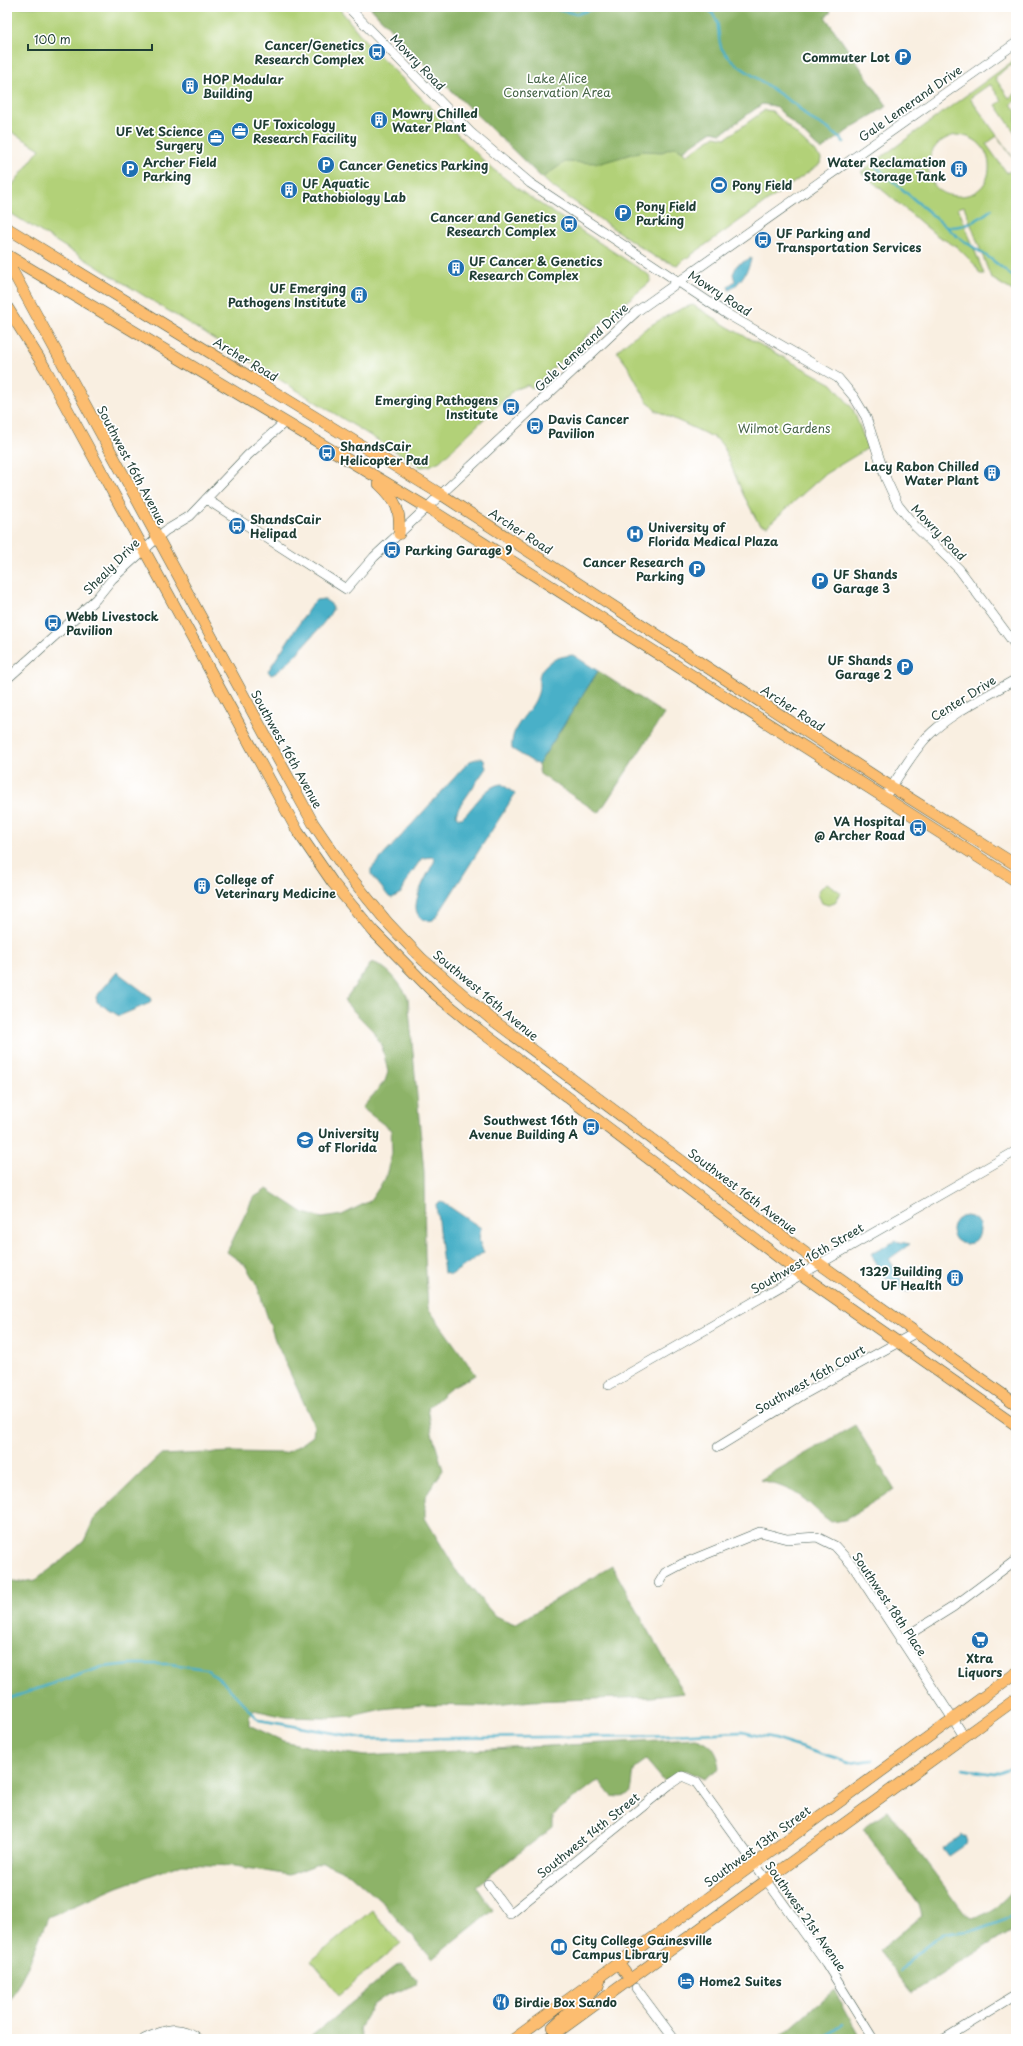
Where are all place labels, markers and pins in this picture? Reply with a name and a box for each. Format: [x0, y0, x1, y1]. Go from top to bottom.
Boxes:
place label: Cancer/Genetics Research Complex [254, 36, 364, 68]
bus stop icon: Cancer/Genetics Research Complex [367, 42, 387, 62]
parking icon: Commuter Lot [893, 47, 913, 67]
place label: Commuter Lot [802, 48, 890, 66]
place label: HOP Modular Building [203, 70, 284, 102]
building icon: HOP Modular Building [180, 76, 200, 96]
place label: Mowry Chilled Water Plant [392, 104, 478, 136]
building icon: Mowry Chilled Water Plant [369, 110, 389, 130]
place label: UF Toxicology Research Facility [253, 115, 357, 147]
office icon: UF Toxicology Research Facility [230, 121, 250, 141]
place label: UF Vet Science Surgery [116, 122, 203, 154]
office icon: UF Vet Science Surgery [206, 128, 226, 148]
place label: Archer Field Parking [143, 153, 217, 185]
place label: Water Reclamation Storage Tank [827, 153, 946, 185]
parking icon: Cancer Genetics Parking [316, 155, 336, 175]
place label: Cancer Genetics Parking [339, 156, 488, 174]
parking icon: Archer Field Parking [120, 159, 140, 179]
building icon: Water Reclamation Storage Tank [949, 159, 969, 179]
place label: UF Aquatic Pathobiology Lab [302, 174, 406, 206]
sports icon: Pony Field [709, 175, 729, 195]
place label: Pony Field [732, 176, 793, 194]
building icon: UF Aquatic Pathobiology Lab [279, 180, 299, 200]
place label: Pony Field Parking [636, 197, 697, 229]
parking icon: Pony Field Parking [613, 203, 633, 223]
place label: Cancer and Genetics Research Complex [430, 208, 556, 240]
bus stop icon: Cancer and Genetics Research Complex [559, 214, 579, 234]
place label: UF Parking and Transportation Services [776, 224, 921, 256]
bus stop icon: UF Parking and Transportation Services [753, 230, 773, 250]
place label: UF Cancer & Genetics Research Complex [469, 252, 602, 284]
building icon: UF Cancer & Genetics Research Complex [446, 258, 466, 278]
place label: UF Emerging Pathogens Institute [228, 279, 346, 311]
building icon: UF Emerging Pathogens Institute [349, 285, 369, 305]
place label: Emerging Pathogens Institute [375, 391, 498, 423]
bus stop icon: Emerging Pathogens Institute [501, 397, 521, 417]
place label: Davis Cancer Pavilion [548, 410, 630, 442]
bus stop icon: Davis Cancer Pavilion [525, 416, 545, 436]
place label: ShandsCair Helicopter Pad [340, 437, 428, 469]
bus stop icon: ShandsCair Helicopter Pad [317, 443, 337, 463]
place label: Lacy Rabon Chilled Water Plant [864, 457, 980, 489]
building icon: Lacy Rabon Chilled Water Plant [982, 463, 1002, 483]
place label: ShandsCair Helipad [250, 510, 322, 542]
bus stop icon: ShandsCair Helipad [227, 516, 247, 536]
place label: University of Florida Medical Plaza [648, 518, 779, 550]
hospital icon: University of Florida Medical Plaza [625, 524, 645, 544]
bus stop icon: Parking Garage 9 [382, 540, 402, 560]
place label: Parking Garage 9 [405, 541, 512, 559]
place label: Cancer Research Parking [583, 553, 684, 585]
parking icon: Cancer Research Parking [687, 559, 707, 579]
place label: UF Shands Garage 3 [833, 565, 898, 597]
parking icon: UF Shands Garage 3 [810, 571, 830, 591]
place label: Webb Livestock Pavilion [66, 607, 159, 639]
bus stop icon: Webb Livestock Pavilion [43, 613, 63, 633]
place label: UF Shands Garage 2 [827, 651, 893, 683]
parking icon: UF Shands Garage 2 [895, 657, 915, 677]
place label: VA Hospital @ Archer Road [815, 812, 905, 844]
bus stop icon: VA Hospital @ Archer Road [908, 818, 928, 838]
place label: College of Veterinary Medicine [215, 870, 336, 902]
building icon: College of Veterinary Medicine [192, 876, 212, 896]
place label: Southwest 16th Avenue Building A [468, 1111, 579, 1143]
bus stop icon: Southwest 16th Avenue Building A [581, 1117, 601, 1137]
place label: University of Florida [318, 1124, 379, 1156]
school or university icon: University of Florida [295, 1130, 315, 1150]
place label: 1329 Building UF Health [860, 1262, 942, 1294]
building icon: 1329 Building UF Health [945, 1268, 965, 1288]
supermarket icon: Xtra Liquors [970, 1630, 990, 1650]
place label: Xtra Liquors [958, 1649, 1002, 1681]
place label: City College Gainesville Campus Library [572, 1931, 712, 1963]
library icon: City College Gainesville Campus Library [549, 1937, 569, 1957]
hotel icon: Home2 Suites [676, 1971, 696, 1991]
place label: Home2 Suites [699, 1972, 782, 1990]
restaurant icon: Birdie Box Sando [491, 1992, 511, 2012]
place label: Birdie Box Sando [514, 1993, 617, 2011]

